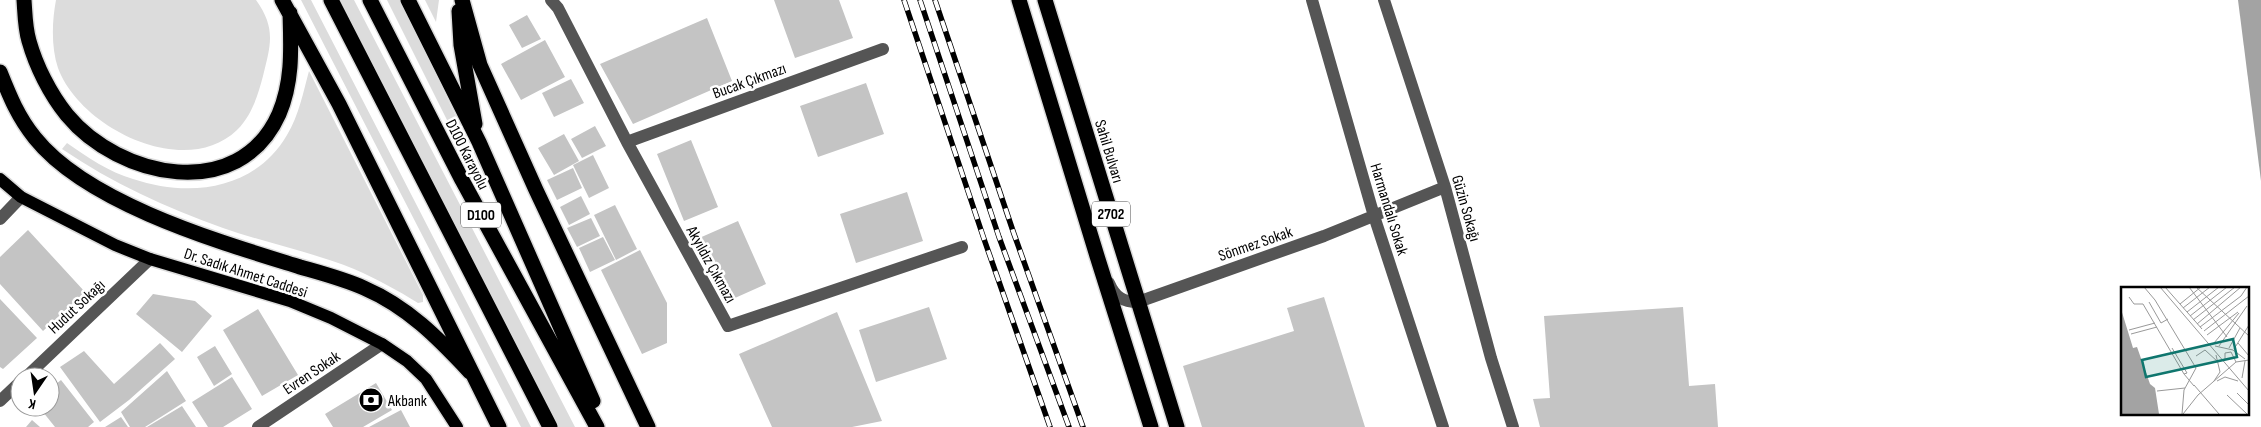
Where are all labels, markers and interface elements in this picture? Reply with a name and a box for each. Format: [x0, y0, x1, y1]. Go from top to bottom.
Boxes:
street label: Bucak Çıkmazı [710, 59, 789, 103]
street label: D100 Karayolu [441, 116, 492, 193]
street label: Sahil Bulvarı [1090, 118, 1127, 185]
street label: Harmandalı Sokak [1366, 161, 1412, 258]
street label: Güzin Sokağı [1447, 173, 1484, 244]
road number: D100 [461, 202, 501, 228]
road number: 2702 [1092, 202, 1130, 226]
street label: Akyıldız Çıkmazı [681, 222, 740, 307]
street label: Sönmez Sokak [1216, 223, 1295, 266]
street label: Dr. Sadık Ahmet Caddesi [181, 245, 310, 302]
street label: Hudut Sokağı [45, 276, 109, 338]
inset map [2121, 287, 2248, 414]
street label: Evren Sokak [280, 347, 344, 399]
north arrow [10, 367, 60, 417]
bank icon: Akbank [358, 387, 384, 413]
place label: Akbank [387, 392, 427, 411]
text: K [27, 395, 37, 413]

